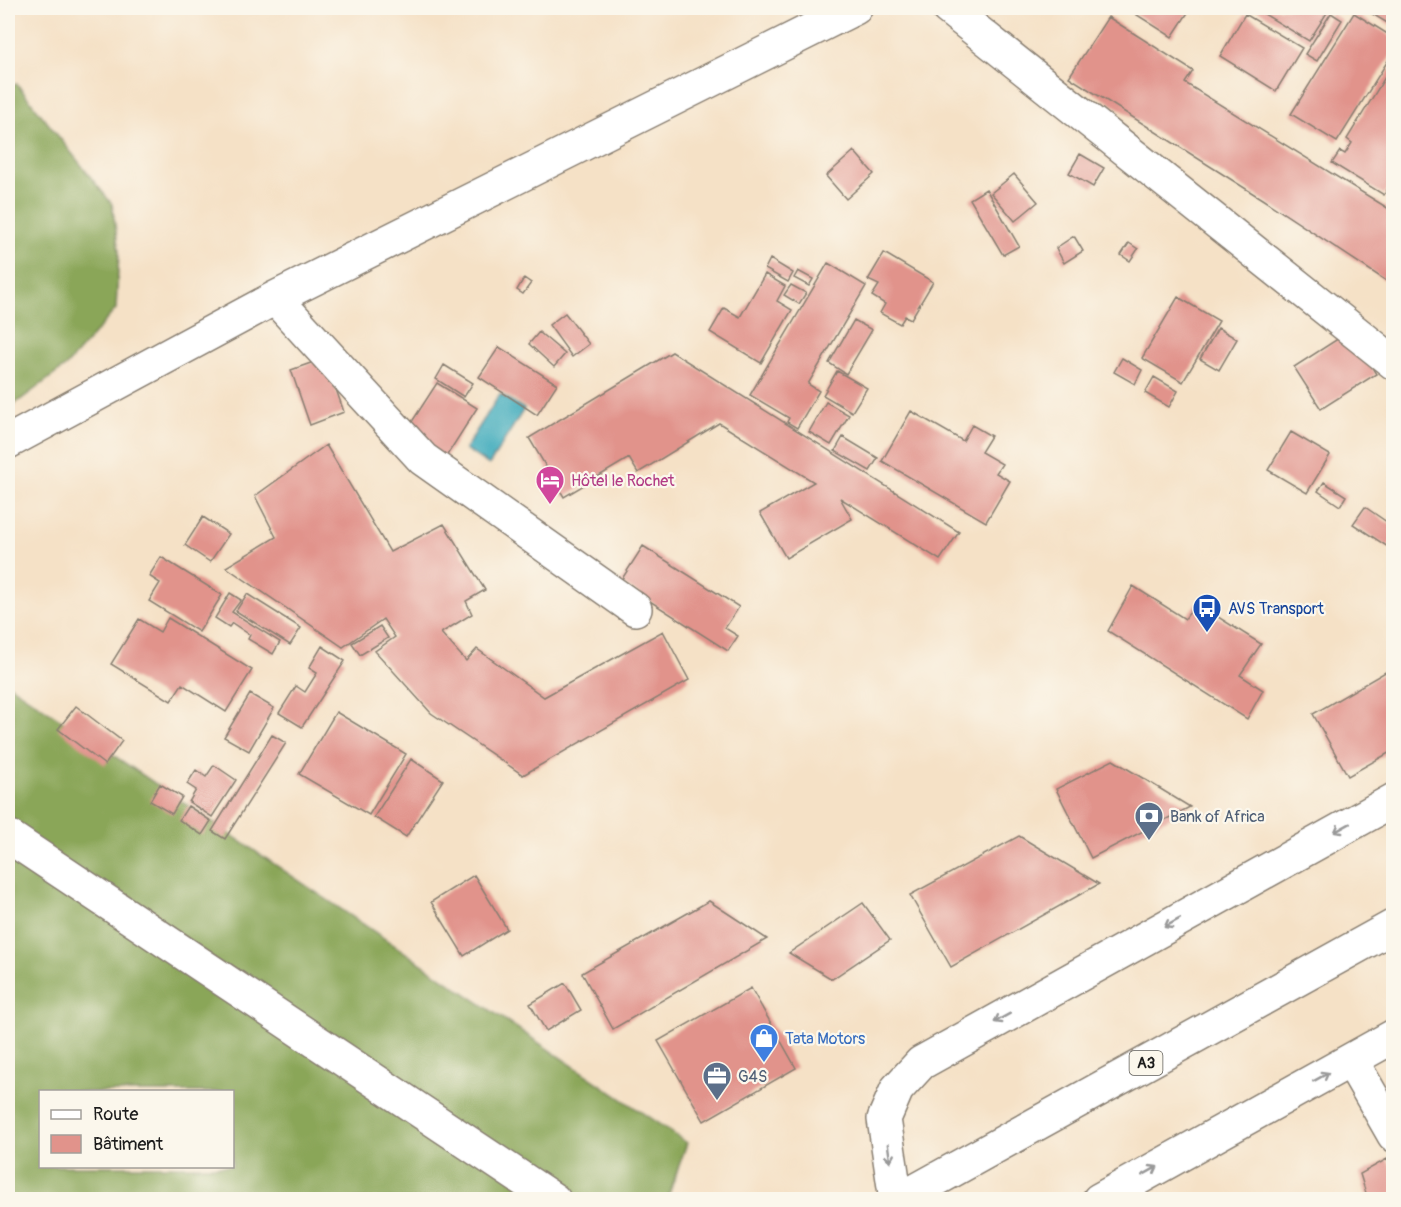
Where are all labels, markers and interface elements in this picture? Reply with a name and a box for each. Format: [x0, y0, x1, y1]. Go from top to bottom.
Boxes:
hotel icon: Hôtel le Rochet [534, 464, 566, 506]
place label: Hôtel le Rochet [571, 471, 675, 491]
bus stop icon: AVS Transport [1191, 592, 1223, 634]
place label: AVS Transport [1228, 599, 1325, 619]
bank icon: Bank of Africa [1133, 800, 1165, 842]
place label: Bank of Africa [1170, 807, 1265, 827]
one-way arrow [1334, 823, 1352, 834]
one-way arrow [1164, 917, 1181, 929]
one-way arrow [993, 1013, 1011, 1024]
shop icon: Tata Motors [748, 1022, 780, 1064]
place label: Tata Motors [785, 1029, 865, 1049]
road number: A3 [1130, 1051, 1162, 1075]
office icon: G4S [701, 1060, 733, 1102]
place label: G4S [738, 1067, 767, 1087]
one-way arrow [1312, 1070, 1329, 1082]
legend [39, 1090, 234, 1168]
text: Route [93, 1103, 138, 1126]
text: Bâtiment [93, 1133, 164, 1156]
one-way arrow [884, 1143, 895, 1163]
one-way arrow [1141, 1165, 1158, 1177]

